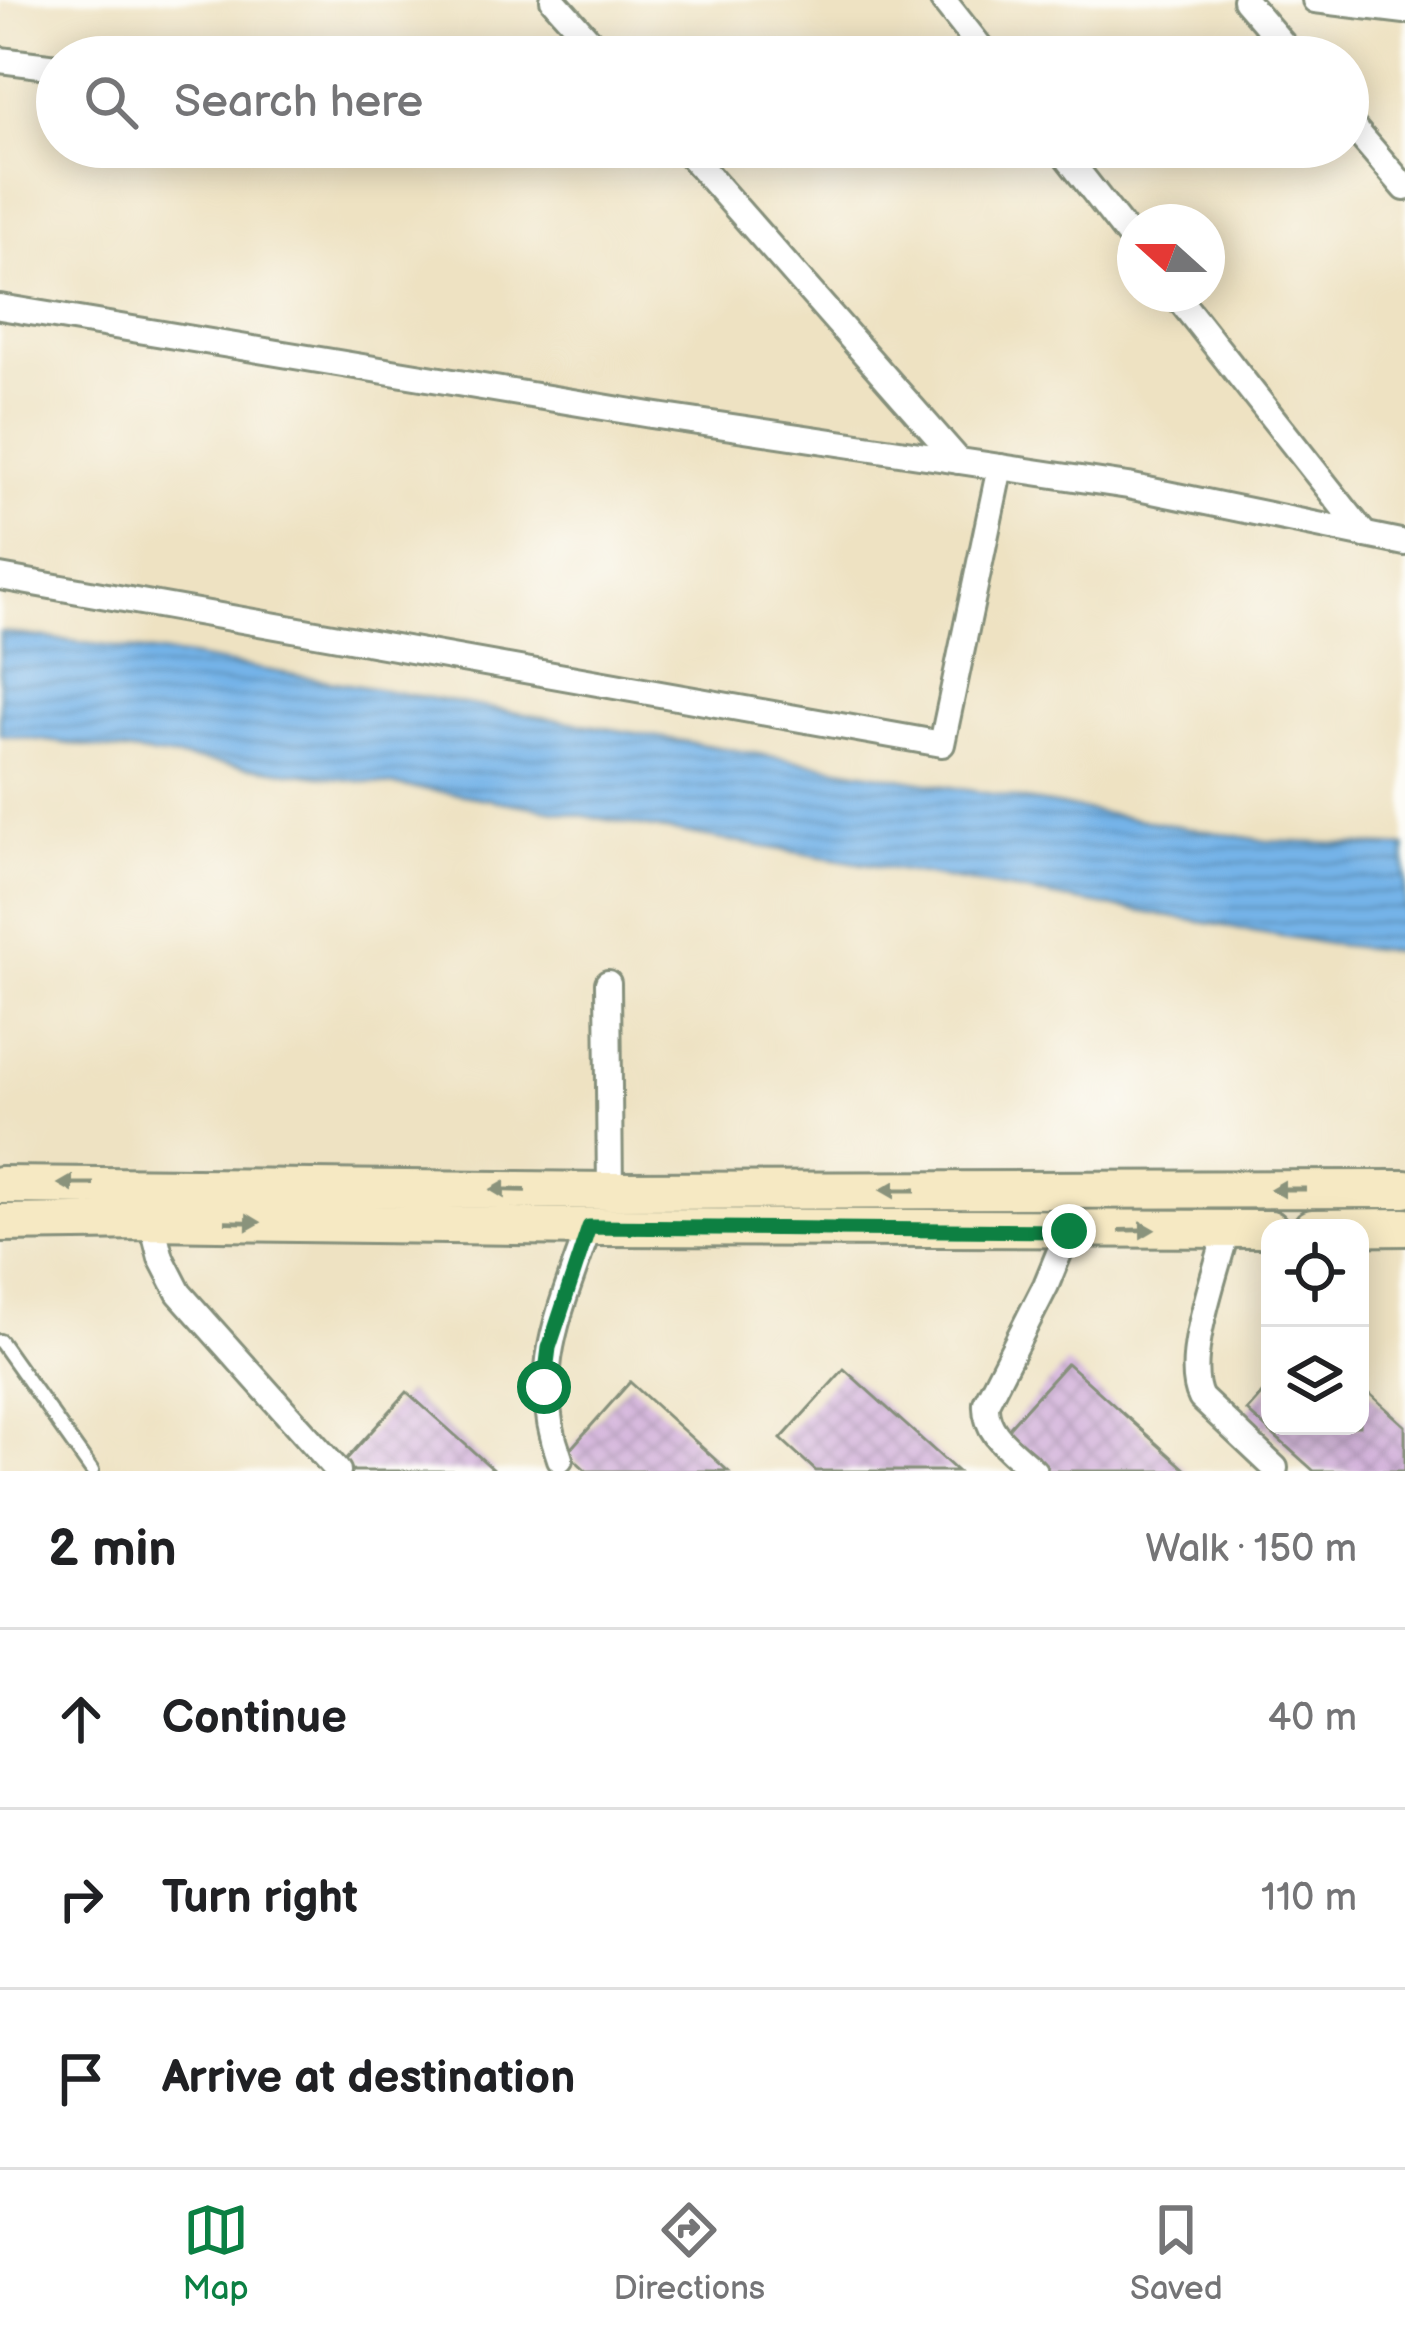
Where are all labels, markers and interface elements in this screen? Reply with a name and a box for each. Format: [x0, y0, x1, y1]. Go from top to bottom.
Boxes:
search box [36, 36, 1369, 168]
icon: search [78, 69, 144, 135]
text: Search here [174, 75, 423, 130]
north arrow [1117, 204, 1225, 312]
one-way arrow [56, 1175, 94, 1194]
one-way arrow [1268, 1179, 1306, 1199]
one-way arrow [488, 1180, 526, 1199]
one-way arrow [878, 1180, 916, 1199]
route end [1042, 1204, 1096, 1258]
one-way arrow [225, 1212, 263, 1232]
map controls [1261, 1219, 1369, 1435]
button: locate [1261, 1219, 1369, 1327]
one-way arrow [1119, 1220, 1157, 1240]
button: layers [1261, 1327, 1369, 1435]
route start [517, 1360, 571, 1414]
text: 2 min [48, 1519, 177, 1580]
text: Walk · 150 m [1145, 1526, 1357, 1573]
icon: ahead [48, 1686, 114, 1752]
text: Continue [162, 1691, 347, 1746]
text: 40 m [1267, 1695, 1357, 1742]
icon: right [48, 1866, 114, 1932]
text: Turn right [162, 1871, 358, 1926]
text: 110 m [1261, 1875, 1357, 1922]
icon: arrive [48, 2046, 114, 2112]
text: Arrive at destination [162, 2051, 575, 2106]
tab: Map [182, 2197, 249, 2309]
tab: Directions [613, 2197, 765, 2309]
tab: Saved [1130, 2197, 1223, 2309]

